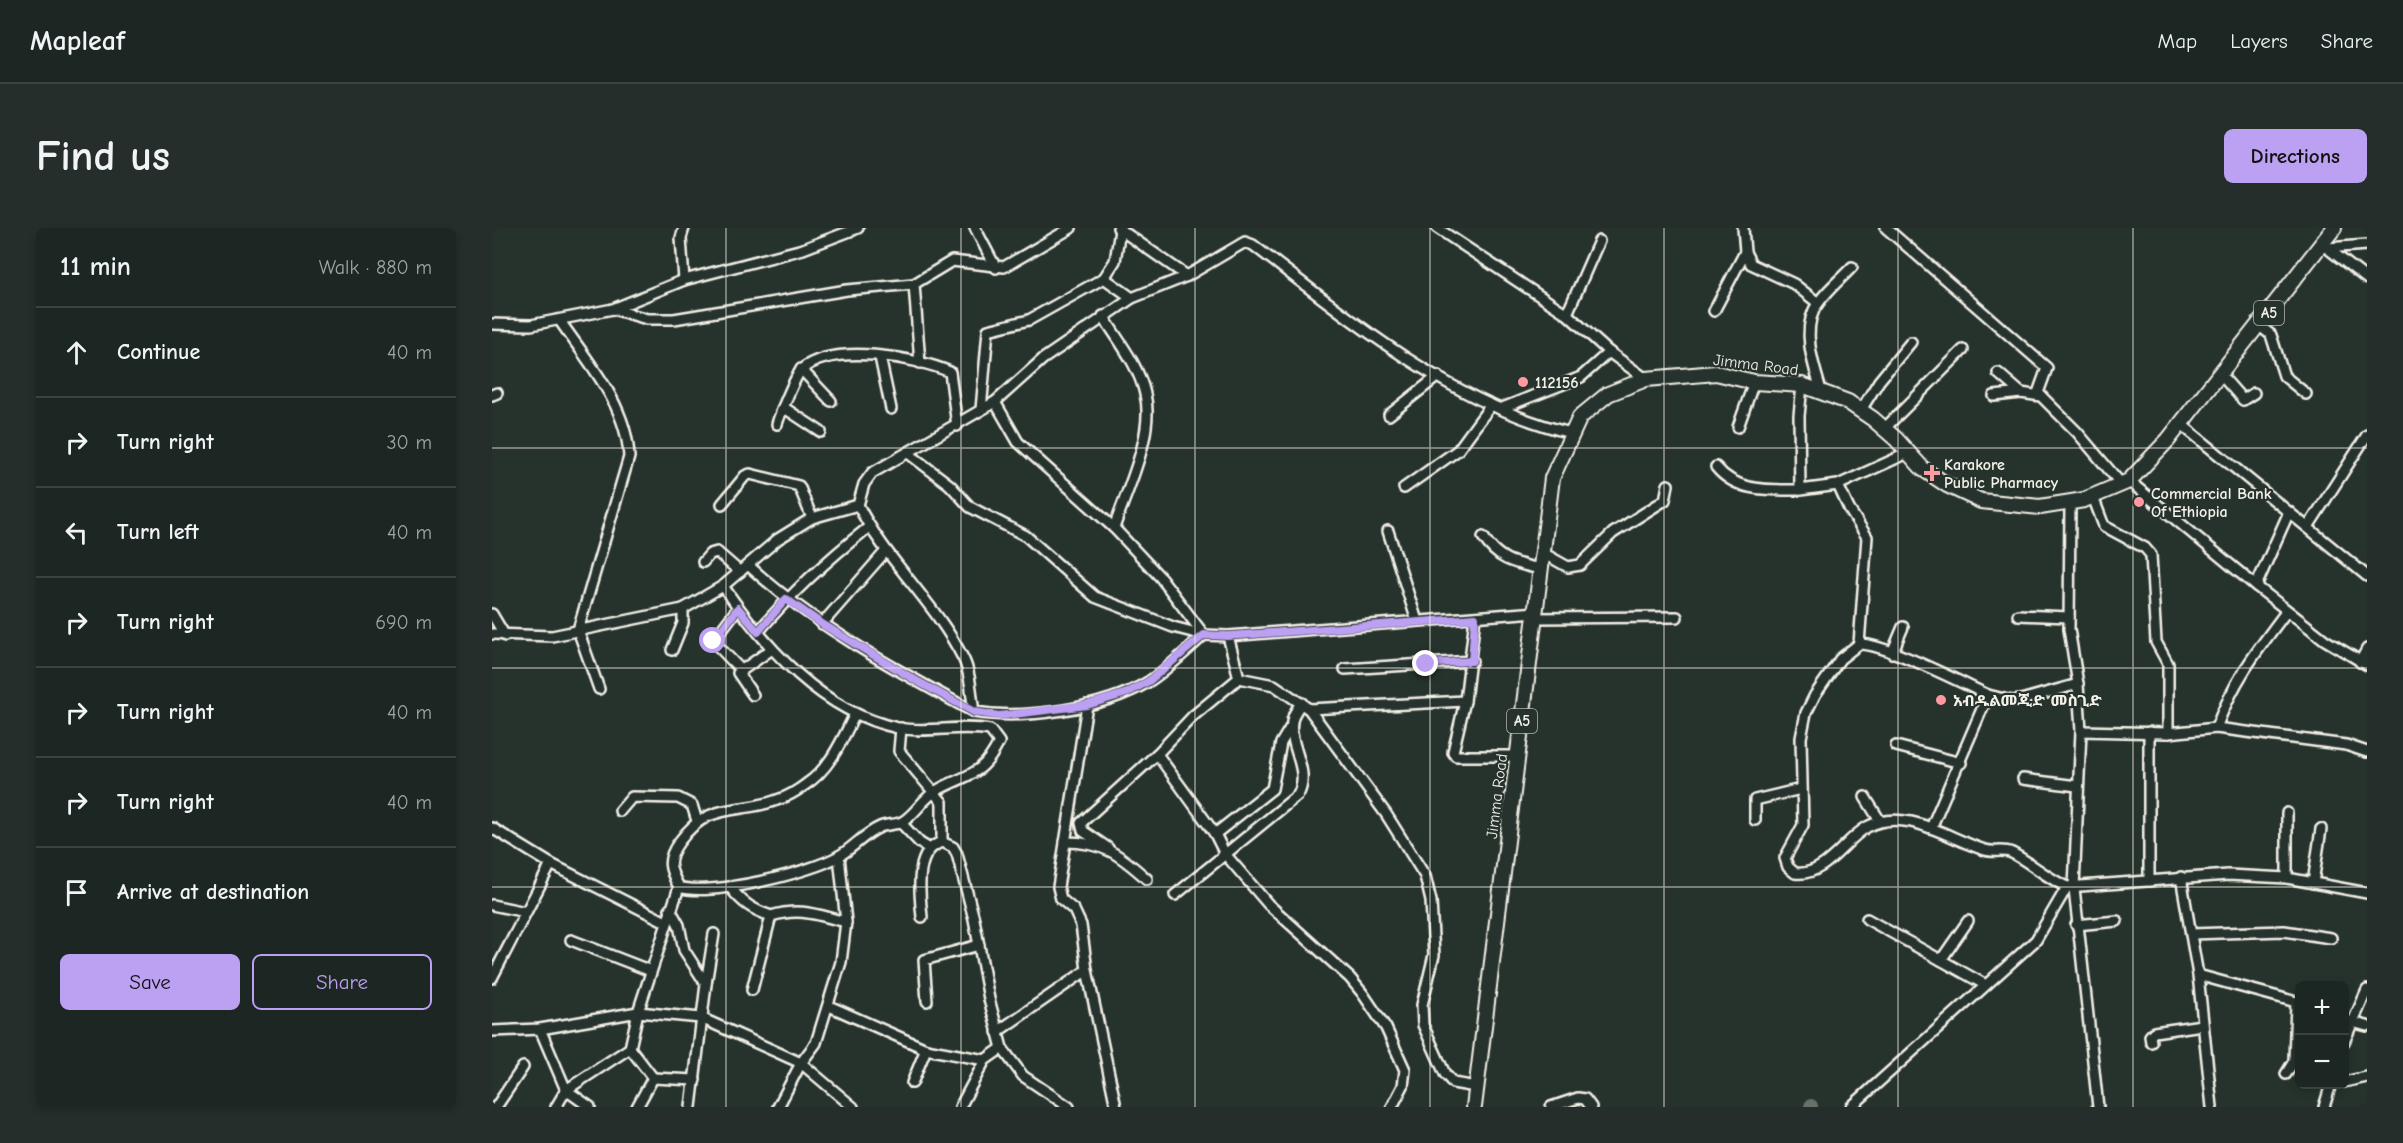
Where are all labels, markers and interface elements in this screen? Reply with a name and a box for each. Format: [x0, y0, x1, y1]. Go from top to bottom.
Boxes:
text: Mapleaf [30, 25, 125, 57]
text: Map [2158, 29, 2197, 53]
text: Layers [2230, 29, 2288, 53]
text: Share [2321, 29, 2373, 53]
button: Directions [2224, 129, 2367, 183]
text: Find us [36, 132, 170, 181]
text: 11 min [60, 252, 131, 282]
text: Walk · 880 m [319, 256, 432, 279]
road number: A5 [2254, 301, 2284, 325]
icon: ahead [60, 336, 93, 369]
text: Continue [117, 339, 200, 365]
text: 40 m [387, 341, 432, 364]
street label: Jimma Road [1712, 351, 1799, 379]
place label: 112156 [1535, 374, 1579, 392]
marker: 112156 [1516, 375, 1530, 389]
icon: right [60, 426, 93, 459]
text: Turn right [117, 429, 214, 455]
text: 30 m [386, 431, 432, 454]
place label: Karakore Public Pharmacy [1944, 456, 2059, 492]
marker: Karakore Public Pharmacy [1925, 466, 1939, 480]
place label: Commercial Bank Of Ethiopia [2151, 485, 2272, 521]
marker: Commercial Bank Of Ethiopia [2132, 495, 2146, 509]
icon: left [60, 516, 93, 549]
text: Turn left [117, 519, 199, 545]
text: 40 m [387, 521, 432, 544]
icon: right [60, 606, 93, 639]
text: Turn right [117, 609, 214, 635]
text: 690 m [375, 611, 432, 634]
route start [699, 627, 725, 653]
route end [1412, 650, 1438, 676]
place label: አብዱልመጂድ መስጊድ [1953, 692, 2102, 710]
marker: አብዱልመጂድ መስጊድ [1934, 693, 1948, 707]
icon: right [60, 696, 93, 729]
text: Turn right [117, 699, 214, 725]
text: 40 m [387, 701, 432, 724]
road number: A5 [1507, 709, 1537, 733]
street label: Jimma Road [1483, 753, 1511, 840]
icon: right [60, 786, 93, 819]
text: Turn right [117, 789, 214, 815]
text: 40 m [387, 791, 432, 814]
icon: arrive [60, 876, 93, 909]
text: Arrive at destination [117, 879, 309, 905]
button: Save [60, 954, 240, 1010]
button: Share [252, 954, 432, 1010]
map controls [2295, 981, 2349, 1089]
button: + [2295, 981, 2349, 1035]
button: − [2295, 1035, 2349, 1089]

